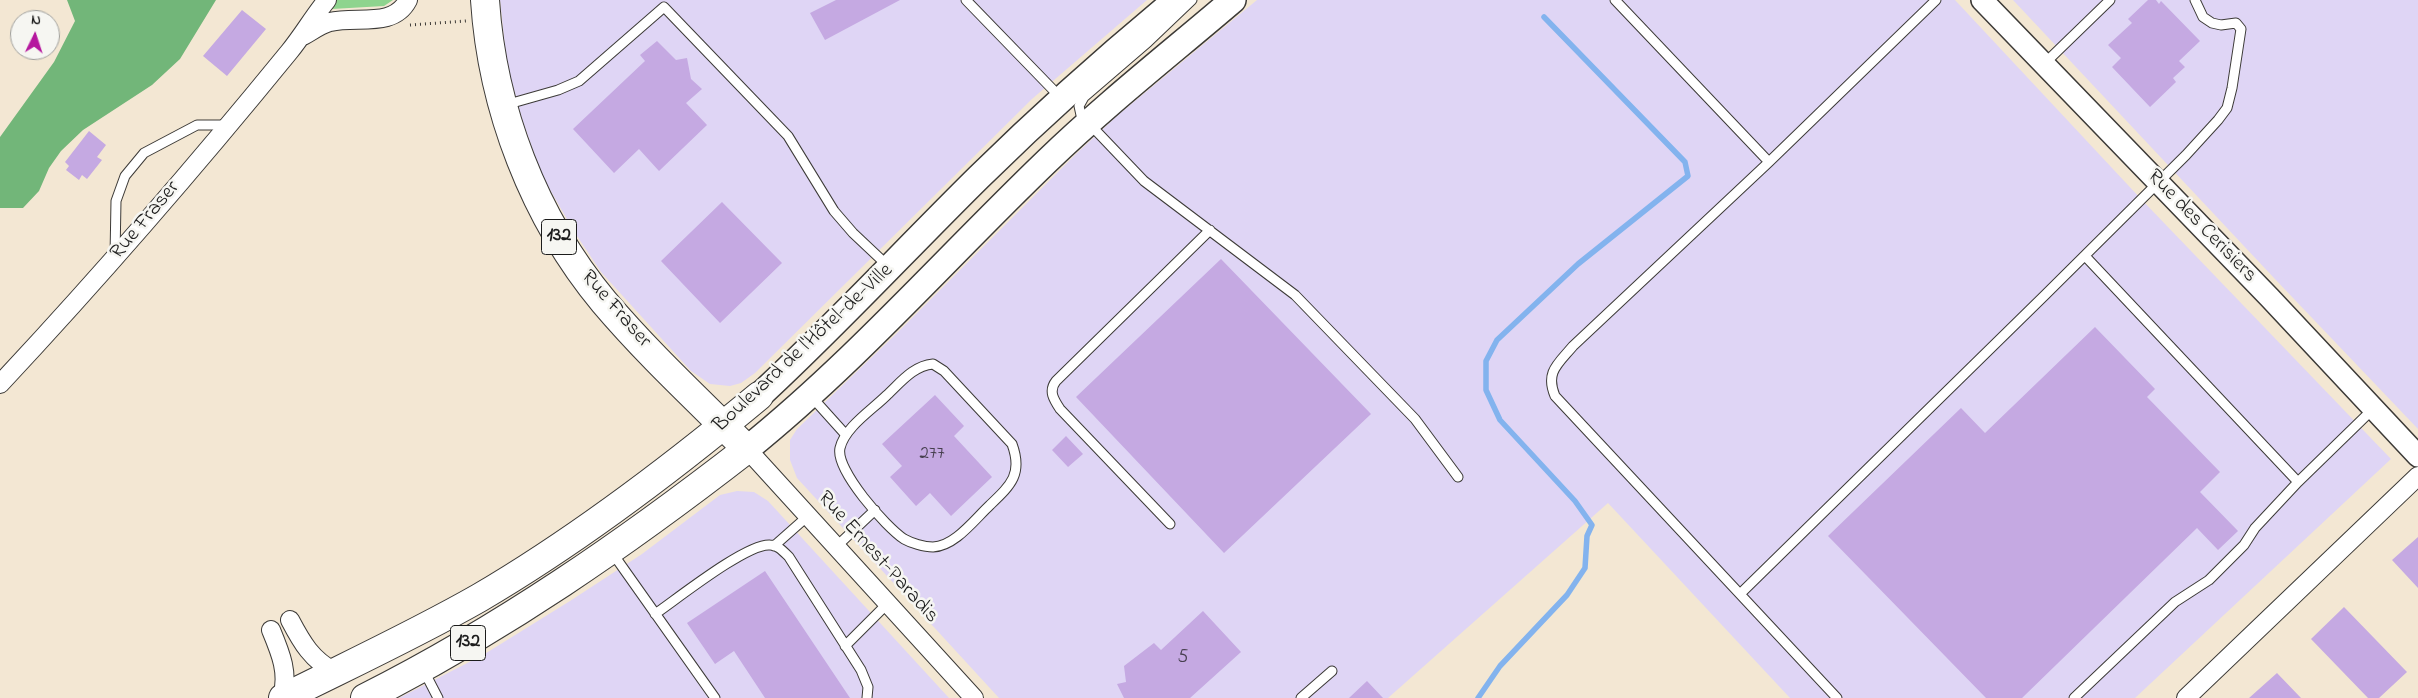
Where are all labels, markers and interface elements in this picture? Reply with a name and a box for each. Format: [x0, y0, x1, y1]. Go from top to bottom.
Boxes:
north arrow [10, 10, 60, 60]
text: N [31, 10, 41, 31]
street label: Rue des Cerisiers [2141, 165, 2261, 289]
street label: Rue Fraser [106, 177, 186, 265]
road number: 132 [542, 220, 576, 254]
street label: Boulevard de l'Hôtel-de-Ville [709, 259, 899, 439]
street label: Rue Fraser [574, 266, 656, 354]
house number: 277 [919, 444, 945, 466]
street label: Rue Ernest-Paradis [811, 487, 943, 629]
road number: 132 [450, 626, 486, 660]
house number: 5 [1178, 648, 1188, 670]

